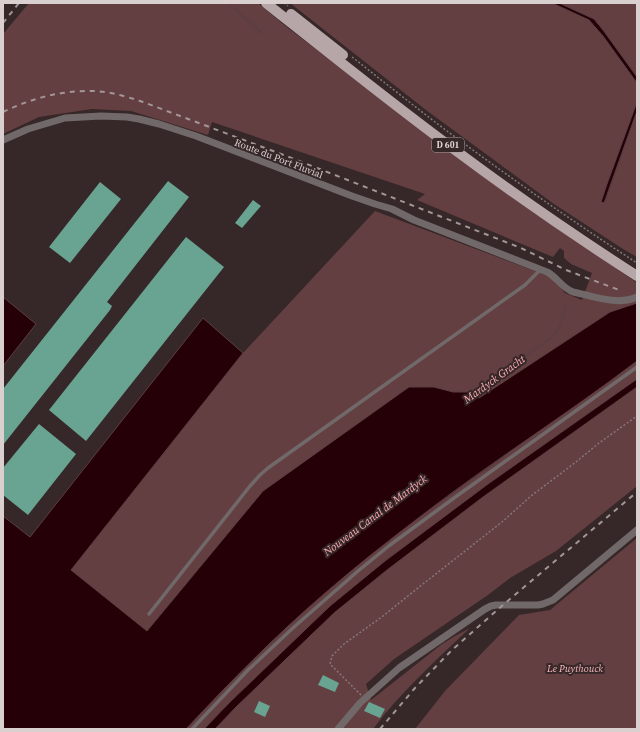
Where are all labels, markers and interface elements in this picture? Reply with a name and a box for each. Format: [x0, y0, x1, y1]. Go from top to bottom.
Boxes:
street label: Route du Port Fluvial [233, 136, 325, 181]
road number: D 601 [432, 138, 464, 152]
water label: Mardyck Gracht [460, 352, 529, 408]
water label: Nouveau Canal de Mardyck [320, 471, 431, 560]
park label: Le Puythouck [546, 662, 603, 675]

